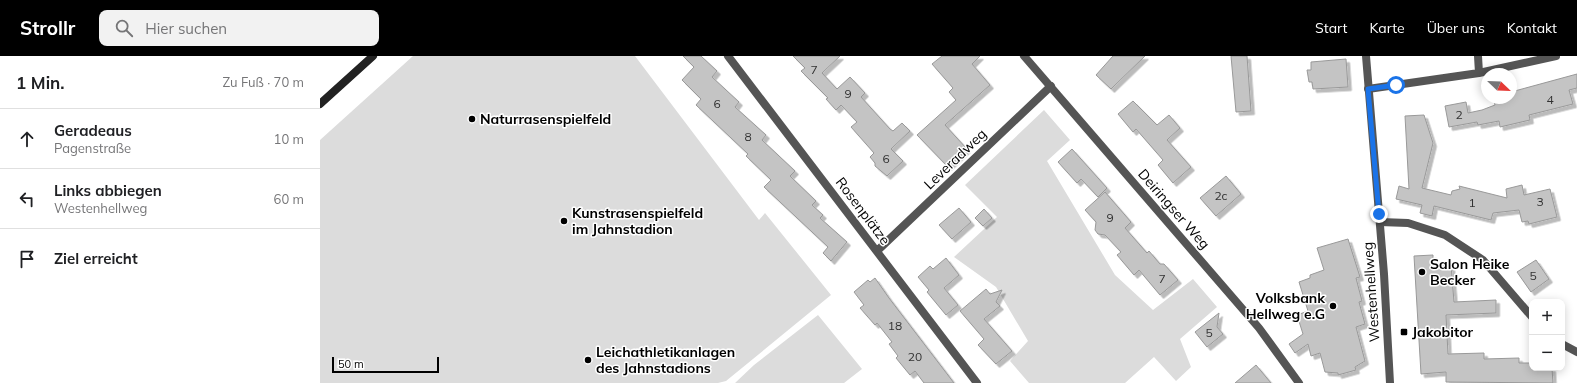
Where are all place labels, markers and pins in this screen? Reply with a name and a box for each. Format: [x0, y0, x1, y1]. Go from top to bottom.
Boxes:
place label: Naturrasenspielfeld [480, 110, 611, 128]
marker: Naturrasenspielfeld [467, 114, 477, 124]
place label: Kunstrasenspielfeld im Jahnstadion [572, 204, 703, 238]
marker: Kunstrasenspielfeld im Jahnstadion [559, 216, 569, 226]
place label: Salon Heike Becker [1430, 255, 1510, 289]
marker: Salon Heike Becker [1417, 267, 1427, 277]
place label: Volksbank Hellweg e.G [1246, 289, 1325, 323]
marker: Volksbank Hellweg e.G [1328, 301, 1338, 311]
place label: Jakobitor [1412, 323, 1473, 341]
marker: Jakobitor [1399, 327, 1409, 337]
place label: Leichathletikanlagen des Jahnstadions [596, 343, 735, 377]
marker: Leichathletikanlagen des Jahnstadions [583, 355, 593, 365]

